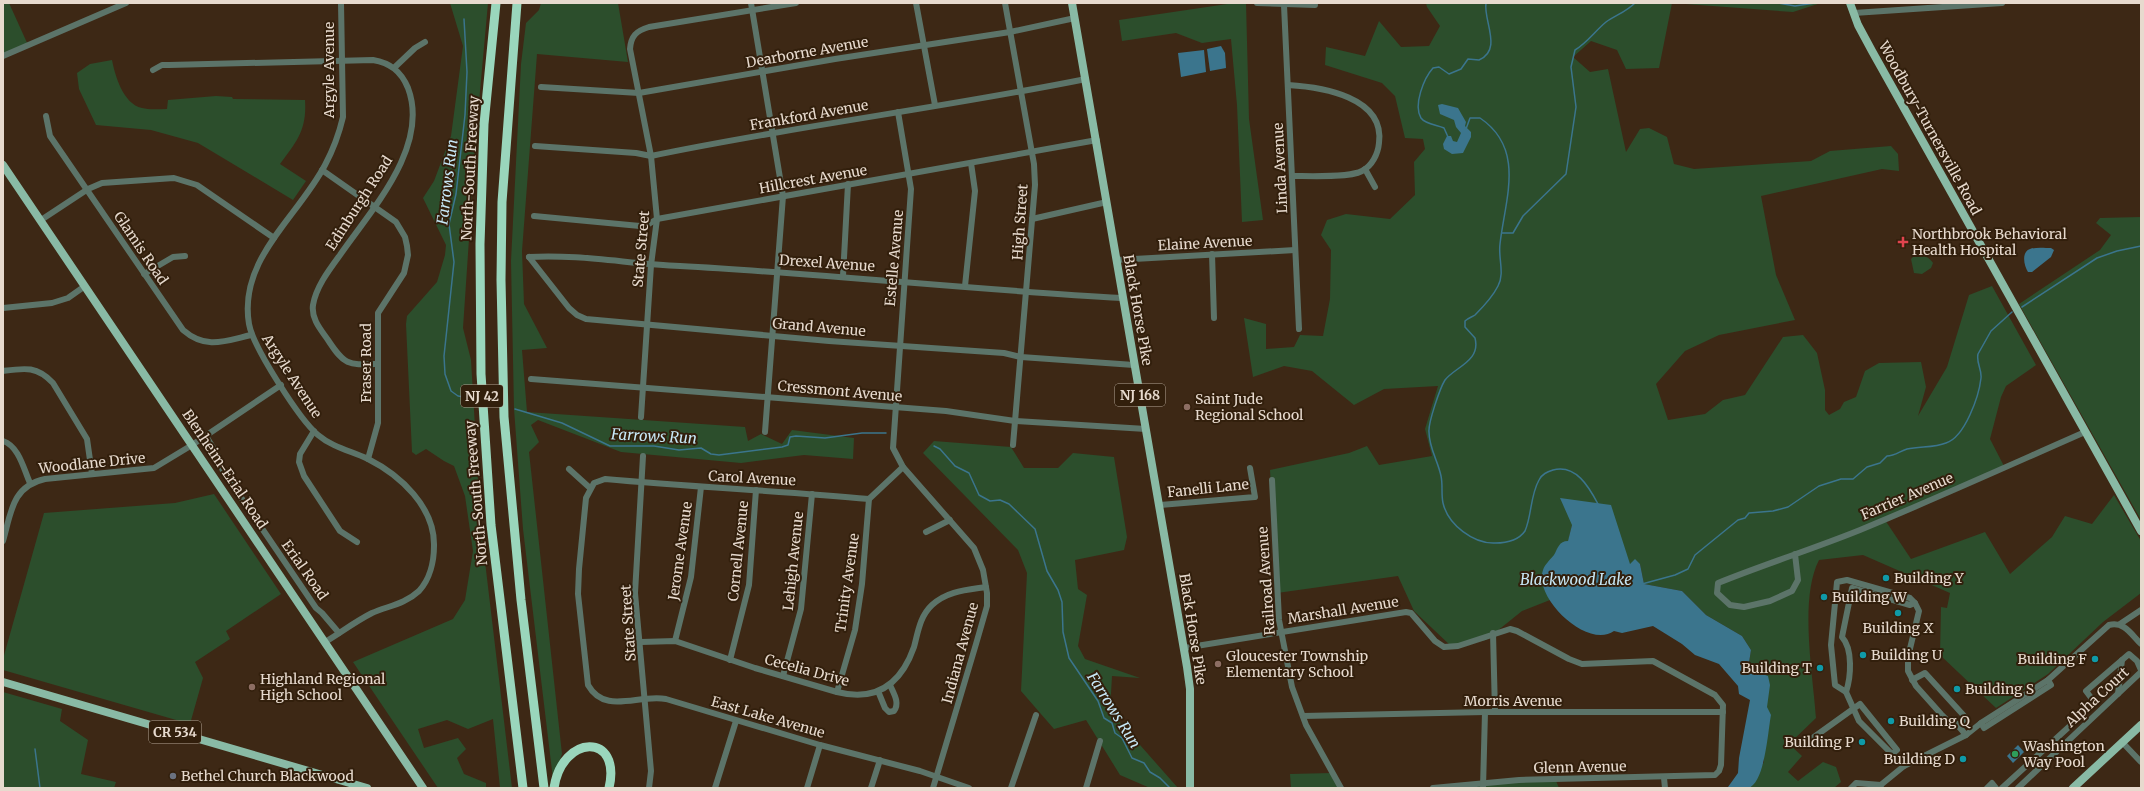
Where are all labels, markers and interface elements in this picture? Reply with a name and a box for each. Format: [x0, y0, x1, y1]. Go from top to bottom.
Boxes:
street label: Argyle Avenue [320, 22, 338, 119]
street label: Dearborne Avenue [744, 32, 870, 72]
street label: Woodbury-Turnersville Road [1874, 37, 1986, 219]
street label: North-South Freeway [457, 94, 483, 241]
street label: Frankford Avenue [748, 96, 870, 134]
street label: Linda Avenue [1269, 122, 1291, 214]
water label: Farrows Run [432, 138, 462, 227]
street label: Edinburgh Road [322, 152, 397, 254]
street label: Hillcrest Avenue [758, 161, 868, 197]
street label: High Street [1008, 183, 1032, 261]
street label: Glamis Road [110, 208, 172, 289]
street label: State Street [629, 209, 653, 288]
street label: Estelle Avenue [881, 209, 907, 307]
place label: Northbrook Behavioral Health Hospital [1912, 225, 2067, 259]
street label: Elaine Avenue [1157, 232, 1253, 254]
marker: Northbrook Behavioral Health Hospital [1897, 236, 1909, 248]
street label: Drexel Avenue [778, 251, 876, 275]
street label: Black Horse Pike [1119, 253, 1157, 367]
street label: Grand Avenue [772, 314, 866, 340]
street label: Fraser Road [357, 323, 375, 403]
street label: Argyle Avenue [258, 330, 326, 421]
street label: Cressmont Avenue [777, 377, 903, 405]
road number: NJ 168 [1115, 384, 1165, 406]
road number: NJ 42 [461, 385, 503, 407]
place label: Saint Jude Regional School [1195, 390, 1304, 424]
marker: Saint Jude Regional School [1182, 402, 1192, 412]
street label: Blenheim-Erial Road [178, 406, 272, 533]
street label: North-South Freeway [461, 419, 491, 566]
water label: Farrows Run [610, 424, 697, 448]
street label: Woodlane Drive [37, 448, 146, 478]
street label: Carol Avenue [708, 467, 796, 489]
street label: Farrier Avenue [1858, 468, 1956, 524]
street label: Fanelli Lane [1166, 475, 1250, 501]
street label: Jerome Avenue [664, 500, 696, 603]
street label: Cornell Avenue [724, 500, 752, 602]
street label: Lehigh Avenue [779, 511, 807, 611]
street label: Railroad Avenue [1253, 526, 1279, 636]
street label: Trinity Avenue [831, 532, 863, 634]
street label: Erial Road [278, 537, 332, 604]
place label: Building Y [1894, 569, 1965, 587]
water label: Blackwood Lake [1520, 570, 1632, 589]
street label: Black Horse Pike [1175, 572, 1211, 686]
marker: Building Y [1881, 573, 1891, 583]
street label: State Street [616, 583, 640, 662]
place label: Building W [1832, 588, 1908, 606]
street label: Marshall Avenue [1286, 592, 1400, 628]
marker: Building W [1819, 592, 1829, 602]
street label: Indiana Avenue [938, 600, 982, 706]
marker: Building X [1893, 608, 1903, 618]
place label: Building X [1863, 619, 1933, 637]
place label: Building U [1871, 646, 1943, 664]
place label: Gloucester Township Elementary School [1226, 647, 1369, 681]
street label: Cecelia Drive [763, 650, 851, 690]
marker: Building U [1858, 650, 1868, 660]
place label: Building F [2018, 650, 2087, 668]
marker: Building F [2090, 654, 2100, 664]
marker: Gloucester Township Elementary School [1213, 659, 1223, 669]
place label: Building T [1741, 659, 1812, 677]
marker: Building T [1815, 663, 1825, 673]
street label: Alpha Court [2061, 663, 2133, 732]
water label: Farrows Run [1083, 668, 1145, 752]
place label: Highland Regional High School [260, 670, 386, 704]
place label: Building S [1965, 680, 2034, 698]
marker: Highland Regional High School [247, 682, 257, 692]
marker: Building S [1952, 684, 1962, 694]
street label: East Lake Avenue [709, 692, 827, 742]
street label: Morris Avenue [1464, 692, 1562, 710]
place label: Building Q [1899, 712, 1971, 730]
marker: Building Q [1886, 716, 1896, 726]
road number: CR 534 [149, 721, 201, 743]
place label: Building P [1784, 733, 1854, 751]
marker: Building P [1857, 737, 1867, 747]
place label: Washington Way Pool [2022, 737, 2105, 771]
marker: Washington Way Pool [2010, 749, 2020, 759]
place label: Building D [1884, 750, 1955, 768]
marker: Building D [1958, 754, 1968, 764]
street label: Glenn Avenue [1533, 757, 1627, 777]
place label: Bethel Church Blackwood [181, 767, 355, 785]
marker: Bethel Church Blackwood [168, 771, 178, 781]

